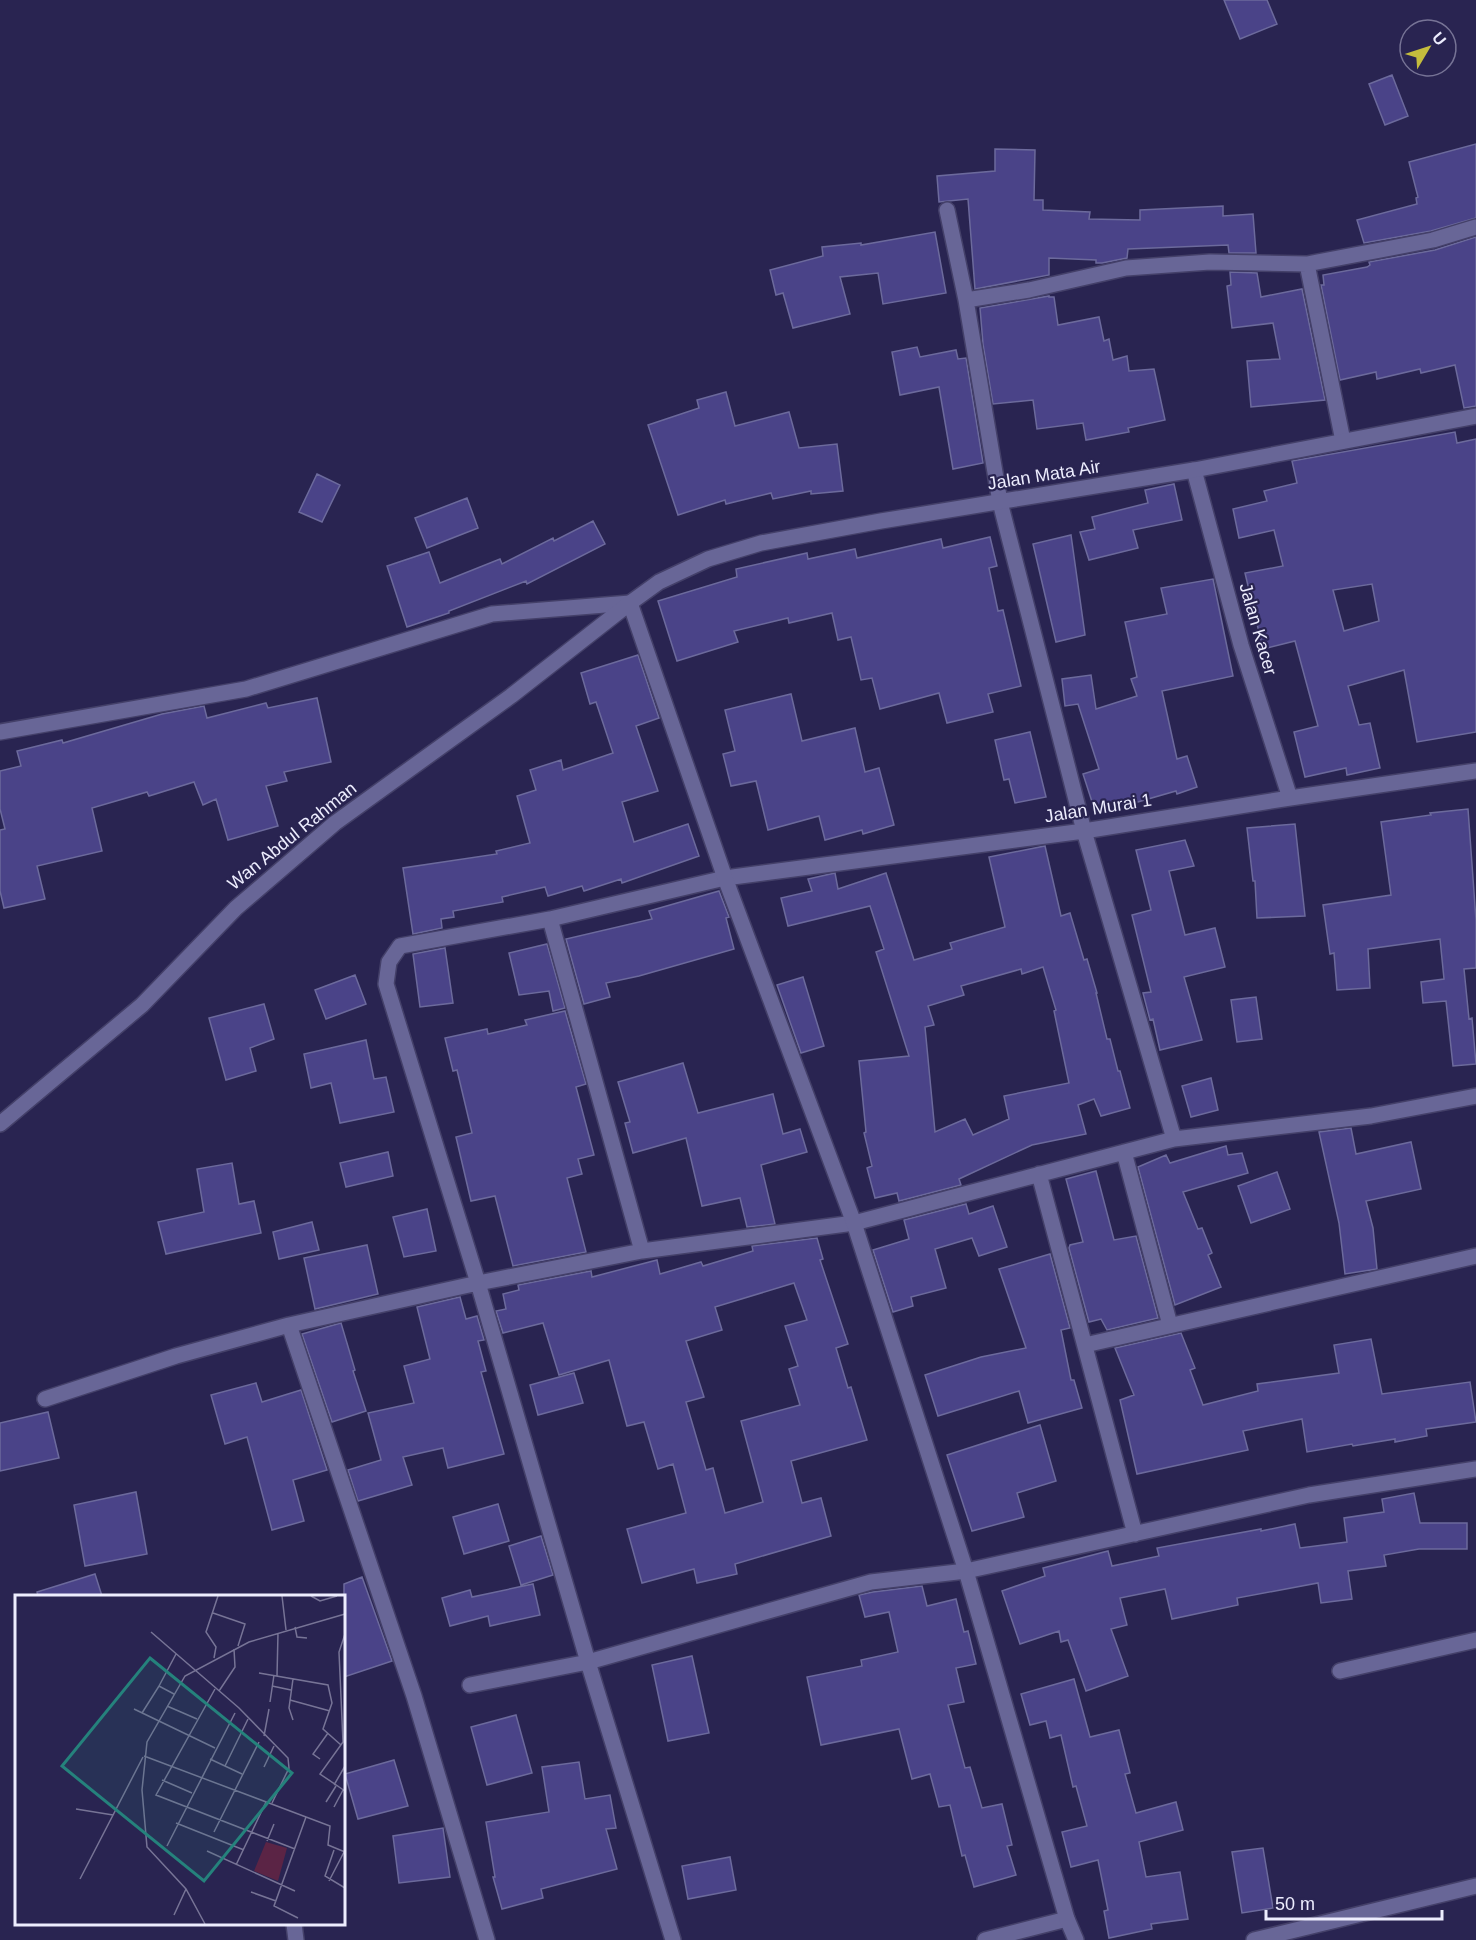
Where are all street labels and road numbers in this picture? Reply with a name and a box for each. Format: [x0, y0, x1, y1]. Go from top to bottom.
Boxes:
street label: Jalan Mata Air [986, 456, 1102, 494]
street label: Jalan Kacer [1235, 581, 1281, 677]
street label: Wan Abdul Rahman [224, 778, 360, 894]
street label: Jalan Murai 1 [1043, 790, 1153, 826]

